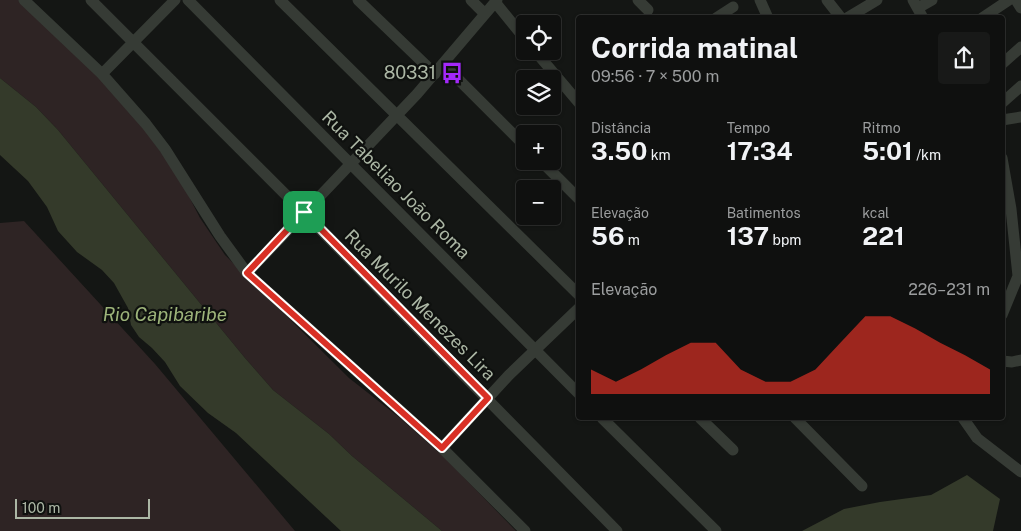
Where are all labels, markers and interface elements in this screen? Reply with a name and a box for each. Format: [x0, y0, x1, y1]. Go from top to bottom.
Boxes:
map controls [516, 15, 561, 225]
button: locate [516, 15, 561, 60]
text: Corrida matinal [591, 31, 798, 64]
button: share [938, 32, 990, 84]
bus stop icon: 80331 [439, 60, 465, 86]
place label: 80331 [384, 62, 436, 83]
text: 09:56 · 7 × 500 m [591, 67, 719, 86]
button: layers [516, 70, 561, 115]
street label: Rua Tabeliao João Roma [318, 106, 475, 263]
text: Distância [591, 120, 651, 136]
text: Tempo [727, 120, 770, 136]
text: Ritmo [862, 120, 901, 136]
button: + [516, 125, 561, 170]
text: 3.50 [591, 136, 647, 166]
text: 17:34 [727, 136, 793, 166]
text: 5:01 [862, 136, 913, 166]
text: km [647, 147, 671, 163]
text: /km [913, 147, 941, 163]
button: − [516, 180, 561, 225]
pin [283, 191, 325, 233]
icon: arrive [290, 198, 318, 226]
text: Elevação [591, 205, 649, 221]
text: Batimentos [727, 205, 801, 221]
text: kcal [862, 205, 889, 221]
text: 56 [591, 221, 624, 251]
text: 137 [727, 221, 769, 251]
text: 221 [862, 221, 905, 251]
street label: Rua Murilo Menezes Lira [341, 225, 500, 384]
text: m [624, 232, 640, 248]
text: bpm [769, 232, 801, 248]
text: Elevação [591, 280, 657, 299]
text: 226–231 m [908, 280, 990, 299]
water label: Rio Capibaribe [103, 303, 227, 325]
scale bar [15, 496, 150, 519]
text: 100 m [22, 500, 60, 516]

